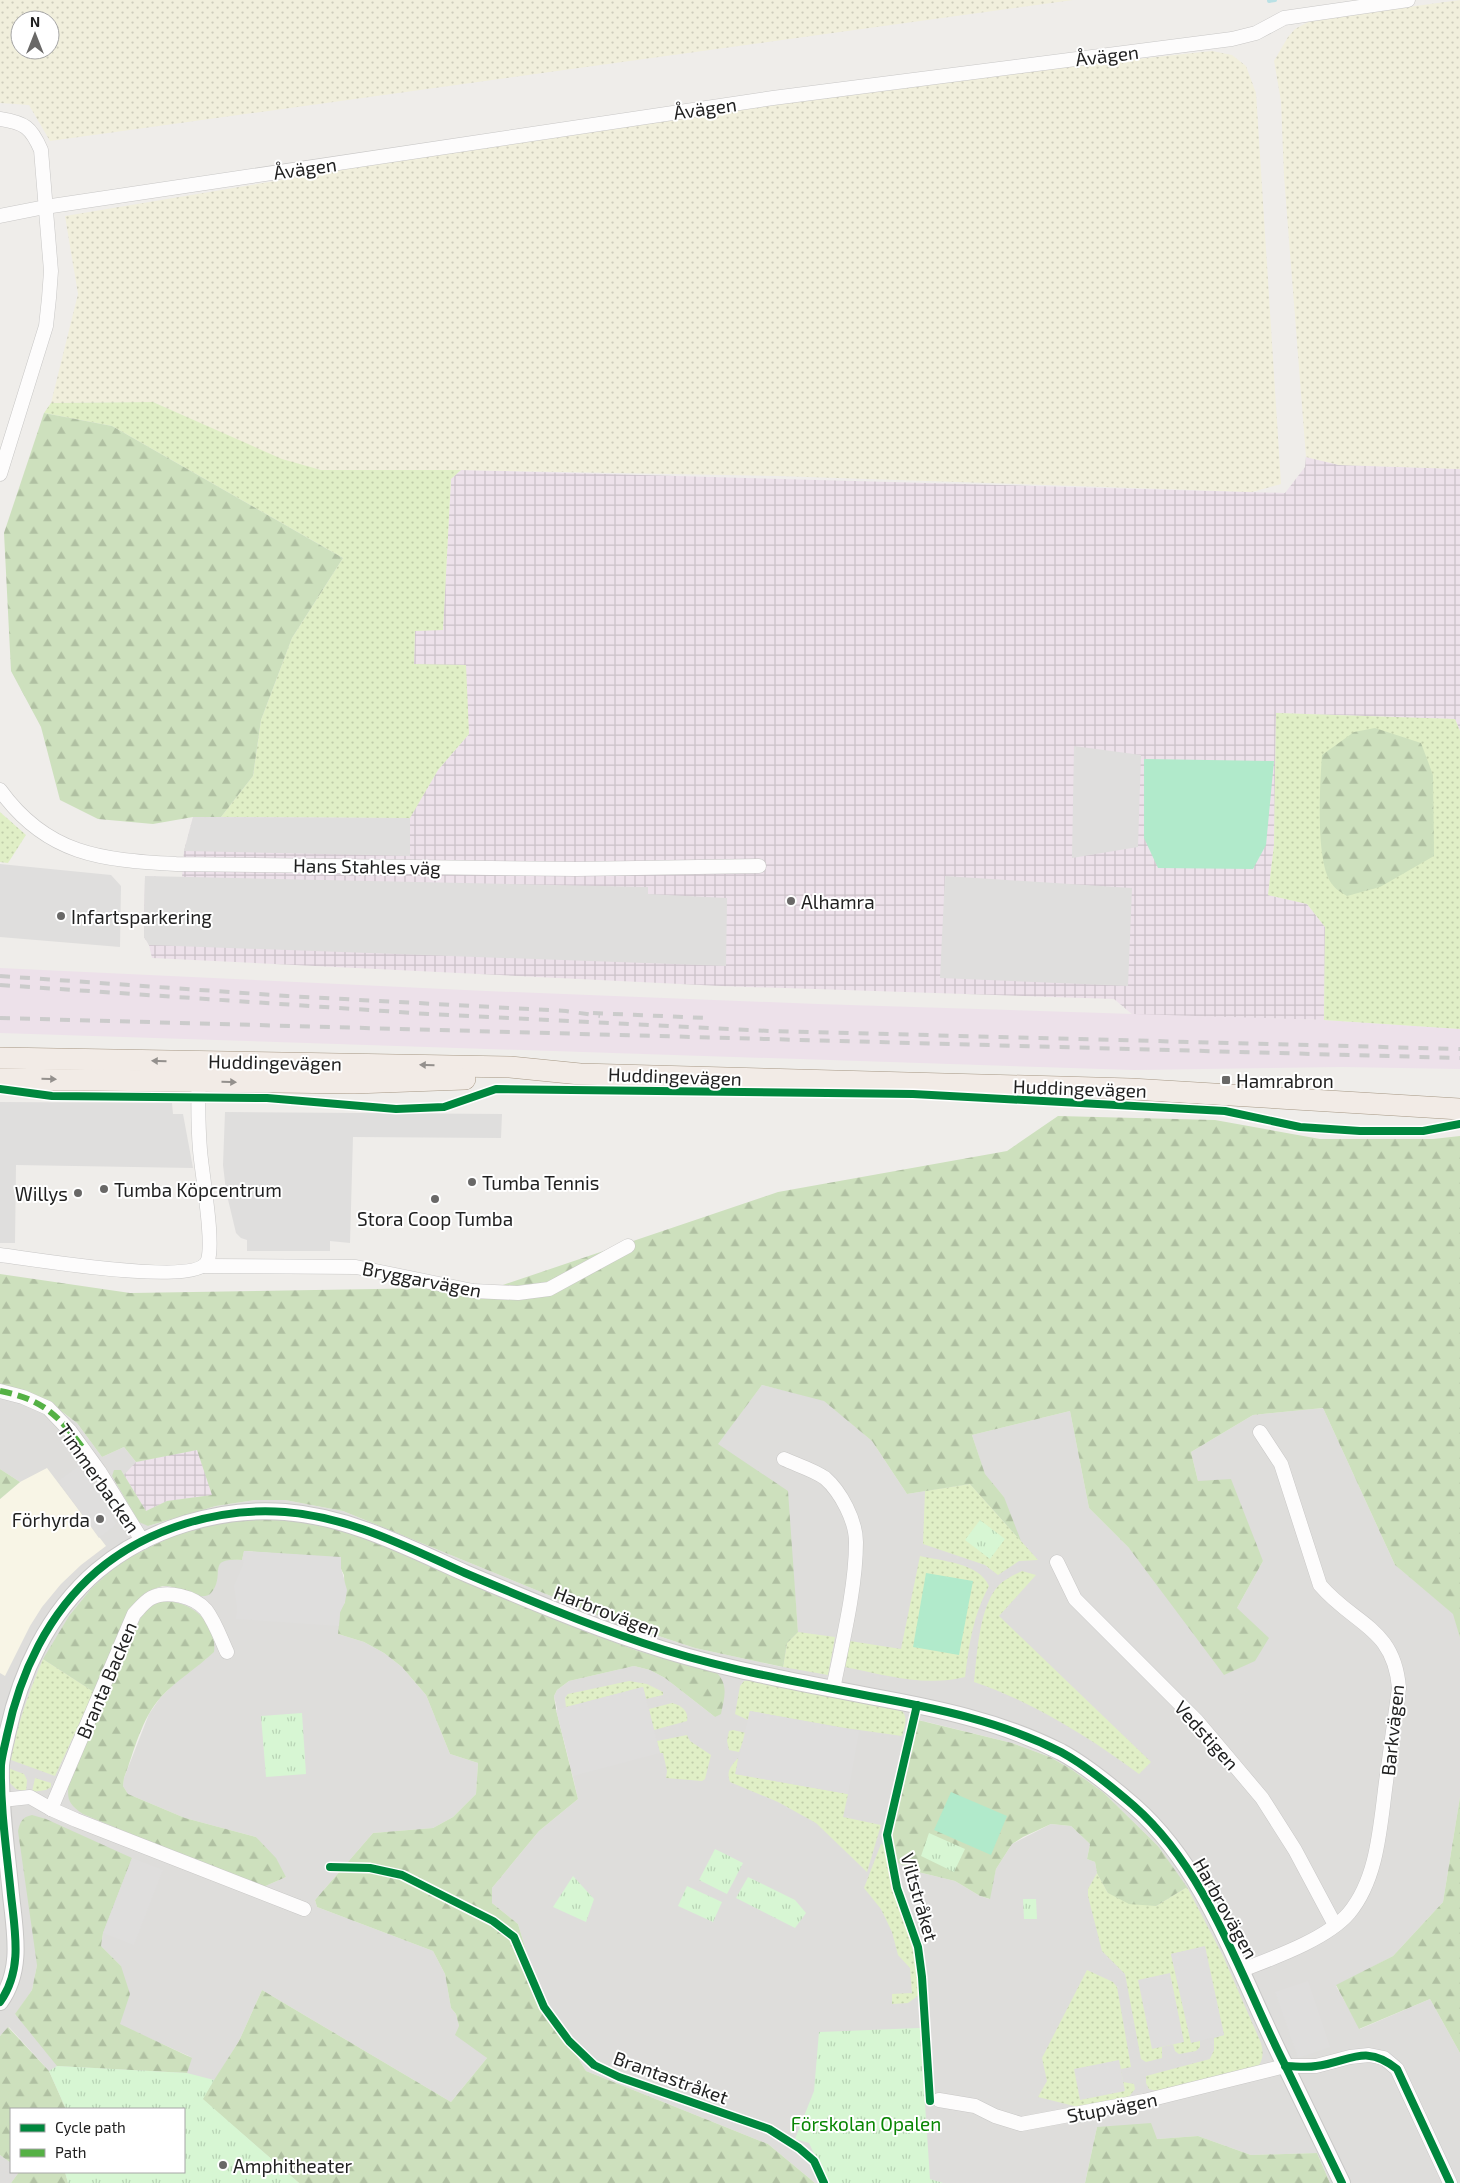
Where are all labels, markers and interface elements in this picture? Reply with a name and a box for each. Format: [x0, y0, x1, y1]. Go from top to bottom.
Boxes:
north arrow [10, 10, 60, 60]
text: N [30, 13, 40, 30]
street label: Åvägen [1074, 40, 1140, 70]
street label: Åvägen [672, 92, 738, 124]
street label: Åvägen [272, 152, 338, 184]
street label: Hans Stahles väg [293, 853, 441, 879]
place label: Alhamra [801, 890, 875, 913]
marker: Alhamra [785, 895, 797, 907]
place label: Infartsparkering [71, 905, 212, 928]
marker: Infartsparkering [55, 910, 67, 922]
street label: Huddingevägen [208, 1049, 342, 1075]
one-way arrow [151, 1057, 167, 1065]
one-way arrow [418, 1061, 434, 1069]
street label: Huddingevägen [608, 1062, 742, 1090]
place label: Hamrabron [1236, 1069, 1334, 1092]
street label: Huddingevägen [1013, 1074, 1147, 1102]
marker: Hamrabron [1220, 1074, 1232, 1086]
one-way arrow [41, 1075, 57, 1083]
one-way arrow [221, 1078, 237, 1086]
place label: Tumba Tennis [482, 1171, 599, 1194]
marker: Tumba Tennis [466, 1176, 478, 1188]
place label: Tumba Köpcentrum [114, 1178, 282, 1201]
place label: Willys [15, 1182, 68, 1205]
marker: Tumba Köpcentrum [98, 1183, 110, 1195]
marker: Willys [72, 1187, 84, 1199]
marker: Stora Coop Tumba [429, 1193, 441, 1205]
place label: Stora Coop Tumba [357, 1207, 513, 1230]
street label: Bryggarvägen [361, 1256, 483, 1302]
street label: Timmerbacken [53, 1419, 145, 1537]
place label: Förhyrda [12, 1508, 90, 1531]
marker: Förhyrda [94, 1513, 106, 1525]
street label: Harbrovägen [551, 1580, 663, 1642]
street label: Branta Backen [71, 1618, 141, 1742]
street label: Barkvägen [1376, 1683, 1408, 1777]
street label: Vedstigen [1170, 1696, 1244, 1774]
street label: Viltstråket [896, 1850, 944, 1944]
street label: Harbrovägen [1189, 1854, 1263, 1962]
street label: Brantastråket [611, 2046, 731, 2108]
street label: Stupvägen [1065, 2087, 1159, 2127]
legend [10, 2108, 185, 2173]
park label: Förskolan Opalen [791, 2112, 941, 2135]
text: Cycle path [55, 2118, 126, 2136]
text: Path [55, 2143, 86, 2161]
place label: Amphitheater [233, 2154, 353, 2177]
marker: Amphitheater [217, 2159, 229, 2171]

